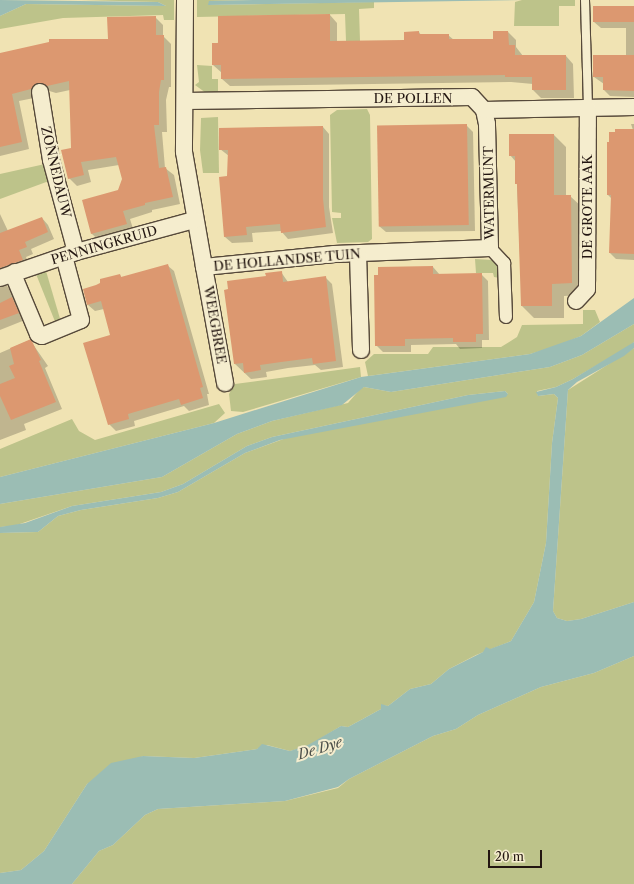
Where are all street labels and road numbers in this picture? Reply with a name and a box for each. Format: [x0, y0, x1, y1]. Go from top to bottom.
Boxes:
street label: DE POLLEN [374, 90, 452, 106]
street label: ZONNEDAUW [38, 125, 74, 219]
street label: WATERMUNT [480, 146, 498, 240]
street label: DE GROTE AAK [579, 154, 595, 260]
street label: PENNINGKRUID [49, 222, 159, 268]
street label: DE HOLLANDSE TUIN [213, 246, 361, 274]
street label: WEEGBREE [200, 285, 230, 365]

